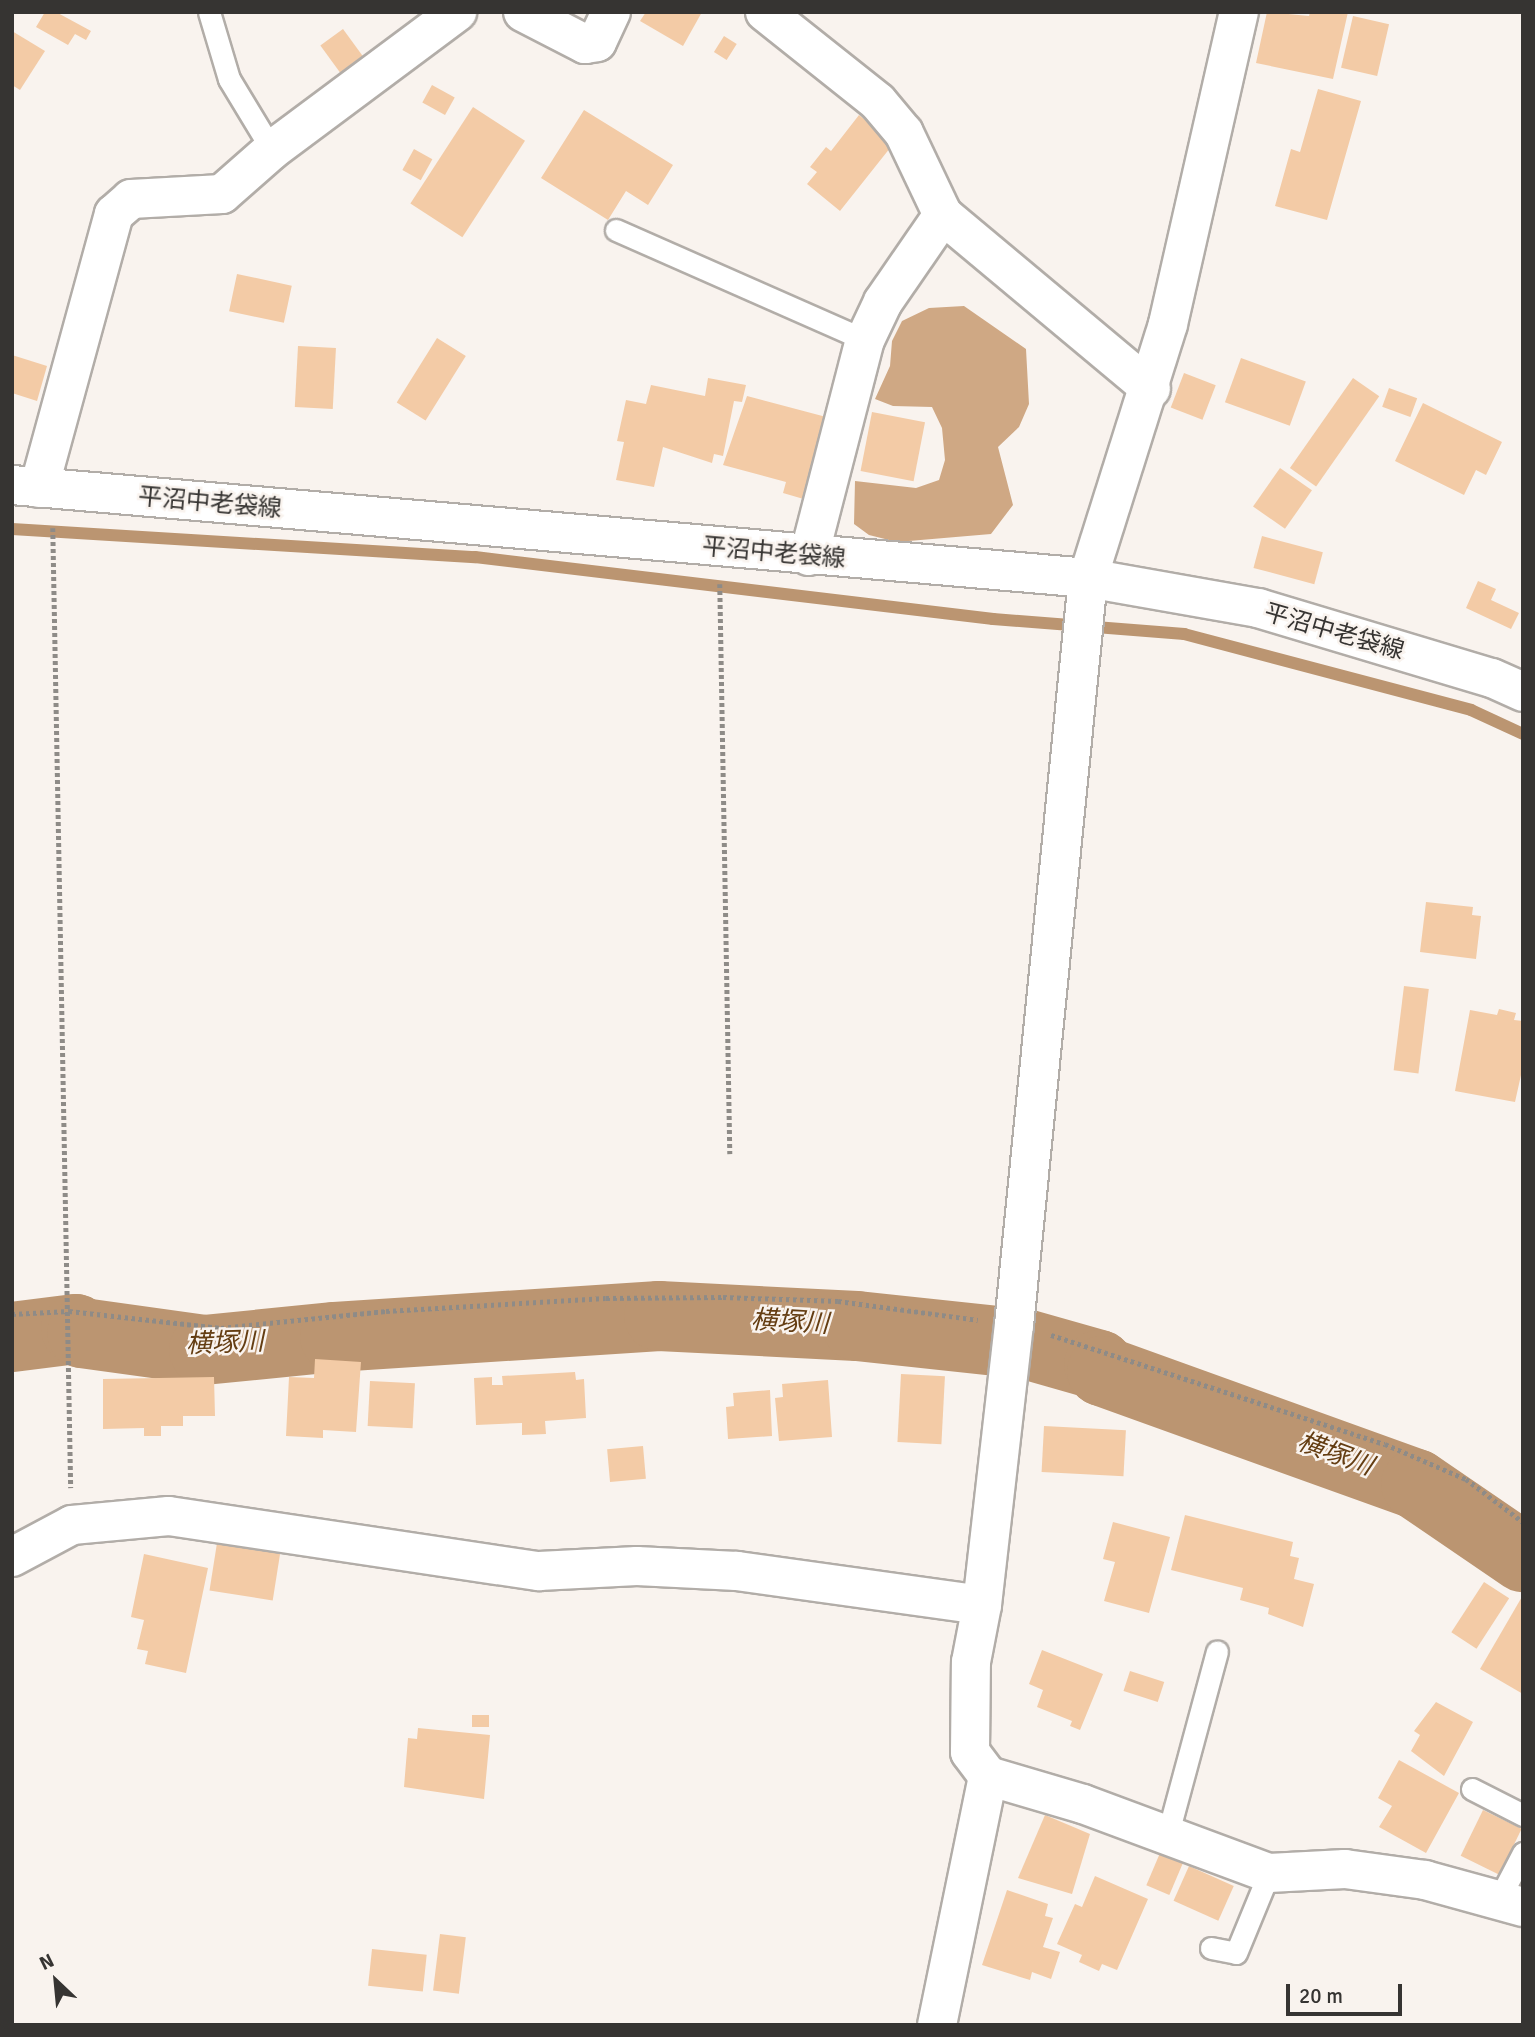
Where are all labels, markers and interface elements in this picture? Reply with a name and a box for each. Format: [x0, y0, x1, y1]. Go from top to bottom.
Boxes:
street label: 平沼中老袋線 [137, 482, 283, 524]
street label: 平沼中老袋線 [701, 532, 847, 574]
street label: 平沼中老袋線 [1261, 598, 1407, 666]
water label: 横塚川 [750, 1305, 830, 1341]
water label: 横塚川 [185, 1327, 265, 1361]
water label: 横塚川 [1293, 1427, 1377, 1483]
north arrow [21, 1946, 91, 2016]
text: N [36, 1948, 58, 1976]
scale bar [1290, 1970, 1406, 2014]
text: 20 m [1299, 1983, 1343, 2009]

